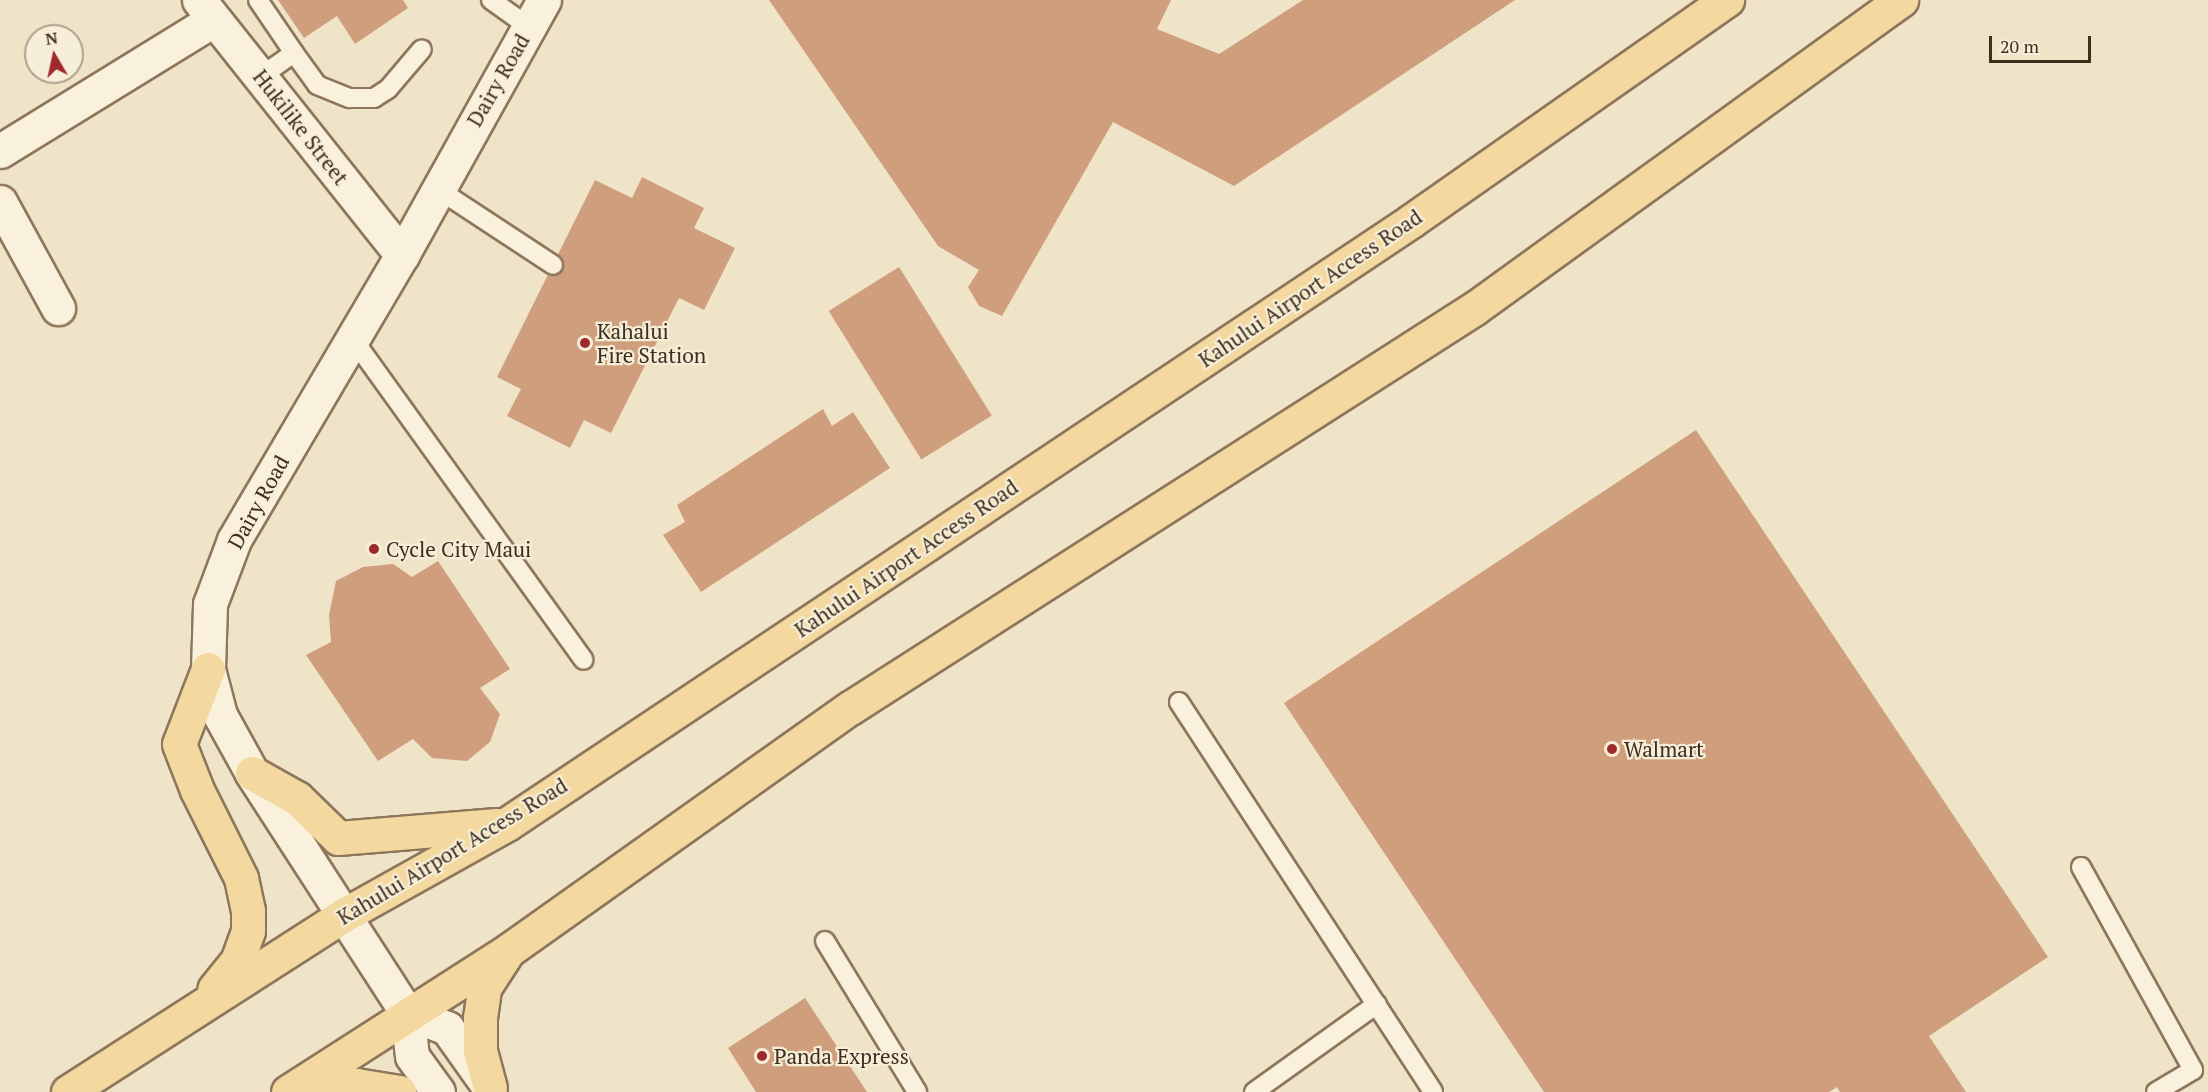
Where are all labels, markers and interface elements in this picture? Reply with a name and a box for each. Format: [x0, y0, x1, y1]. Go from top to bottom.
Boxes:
north arrow [24, 24, 84, 84]
scale bar [1992, 24, 2094, 62]
text: N [44, 26, 59, 50]
street label: Dairy Road [461, 29, 535, 131]
text: 20 m [2000, 34, 2039, 58]
street label: Hukilike Street [248, 64, 354, 190]
street label: Kahului Airport Access Road [1193, 204, 1427, 372]
place label: Kahalui Fire Station [597, 318, 706, 368]
marker: Kahalui Fire Station [578, 336, 592, 350]
street label: Dairy Road [222, 451, 294, 553]
street label: Kahului Airport Access Road [789, 474, 1023, 642]
place label: Cycle City Maui [386, 536, 531, 562]
marker: Cycle City Maui [367, 542, 381, 556]
place label: Walmart [1624, 736, 1704, 762]
marker: Walmart [1605, 742, 1619, 756]
street label: Kahului Airport Access Road [332, 772, 572, 930]
place label: Panda Express [774, 1043, 909, 1069]
marker: Panda Express [755, 1049, 769, 1063]

